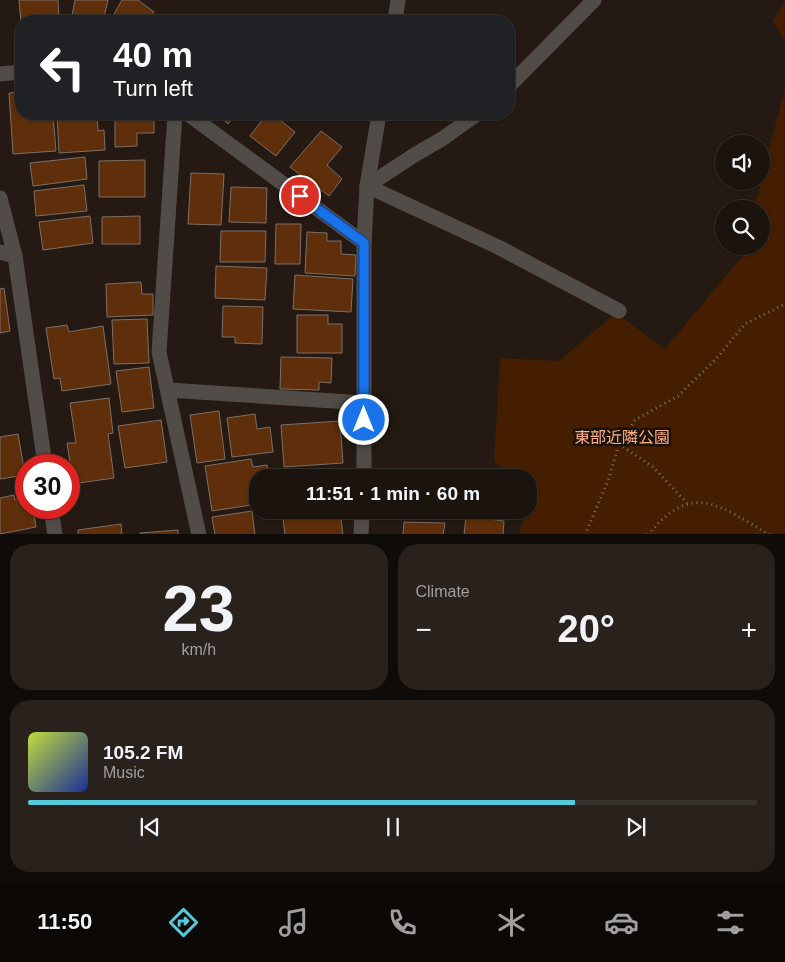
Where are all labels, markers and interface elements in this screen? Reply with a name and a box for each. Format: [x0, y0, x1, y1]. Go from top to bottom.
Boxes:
icon: left [30, 35, 95, 100]
text: 40 m [113, 35, 193, 74]
text: Turn left [113, 76, 193, 101]
map controls [715, 135, 770, 255]
button: sound [715, 135, 770, 190]
pin [279, 175, 321, 217]
icon: arrive [286, 182, 314, 210]
button: search [715, 200, 770, 255]
position arrow [337, 393, 389, 445]
park label: 東部近隣公園 [574, 429, 670, 446]
speed limit sign: 30 [15, 454, 80, 519]
text: 11:51 · 1 min · 60 m [306, 483, 480, 504]
text: 23 [163, 572, 235, 645]
text: Climate [416, 583, 470, 600]
text: 20° [558, 608, 615, 650]
text: − [416, 614, 432, 645]
text: + [741, 614, 757, 645]
text: km/h [181, 641, 216, 658]
text: 105.2 FM [103, 742, 183, 763]
text: Music [103, 764, 145, 781]
icon: previous [136, 813, 164, 841]
icon: pause [379, 813, 407, 841]
icon: next [622, 813, 650, 841]
icon: directions [166, 905, 201, 940]
icon: music [276, 905, 311, 940]
icon: phone [385, 905, 420, 940]
icon: climate [494, 905, 529, 940]
icon: car [604, 905, 639, 940]
icon: filters [713, 905, 748, 940]
text: 11:50 [37, 909, 92, 934]

